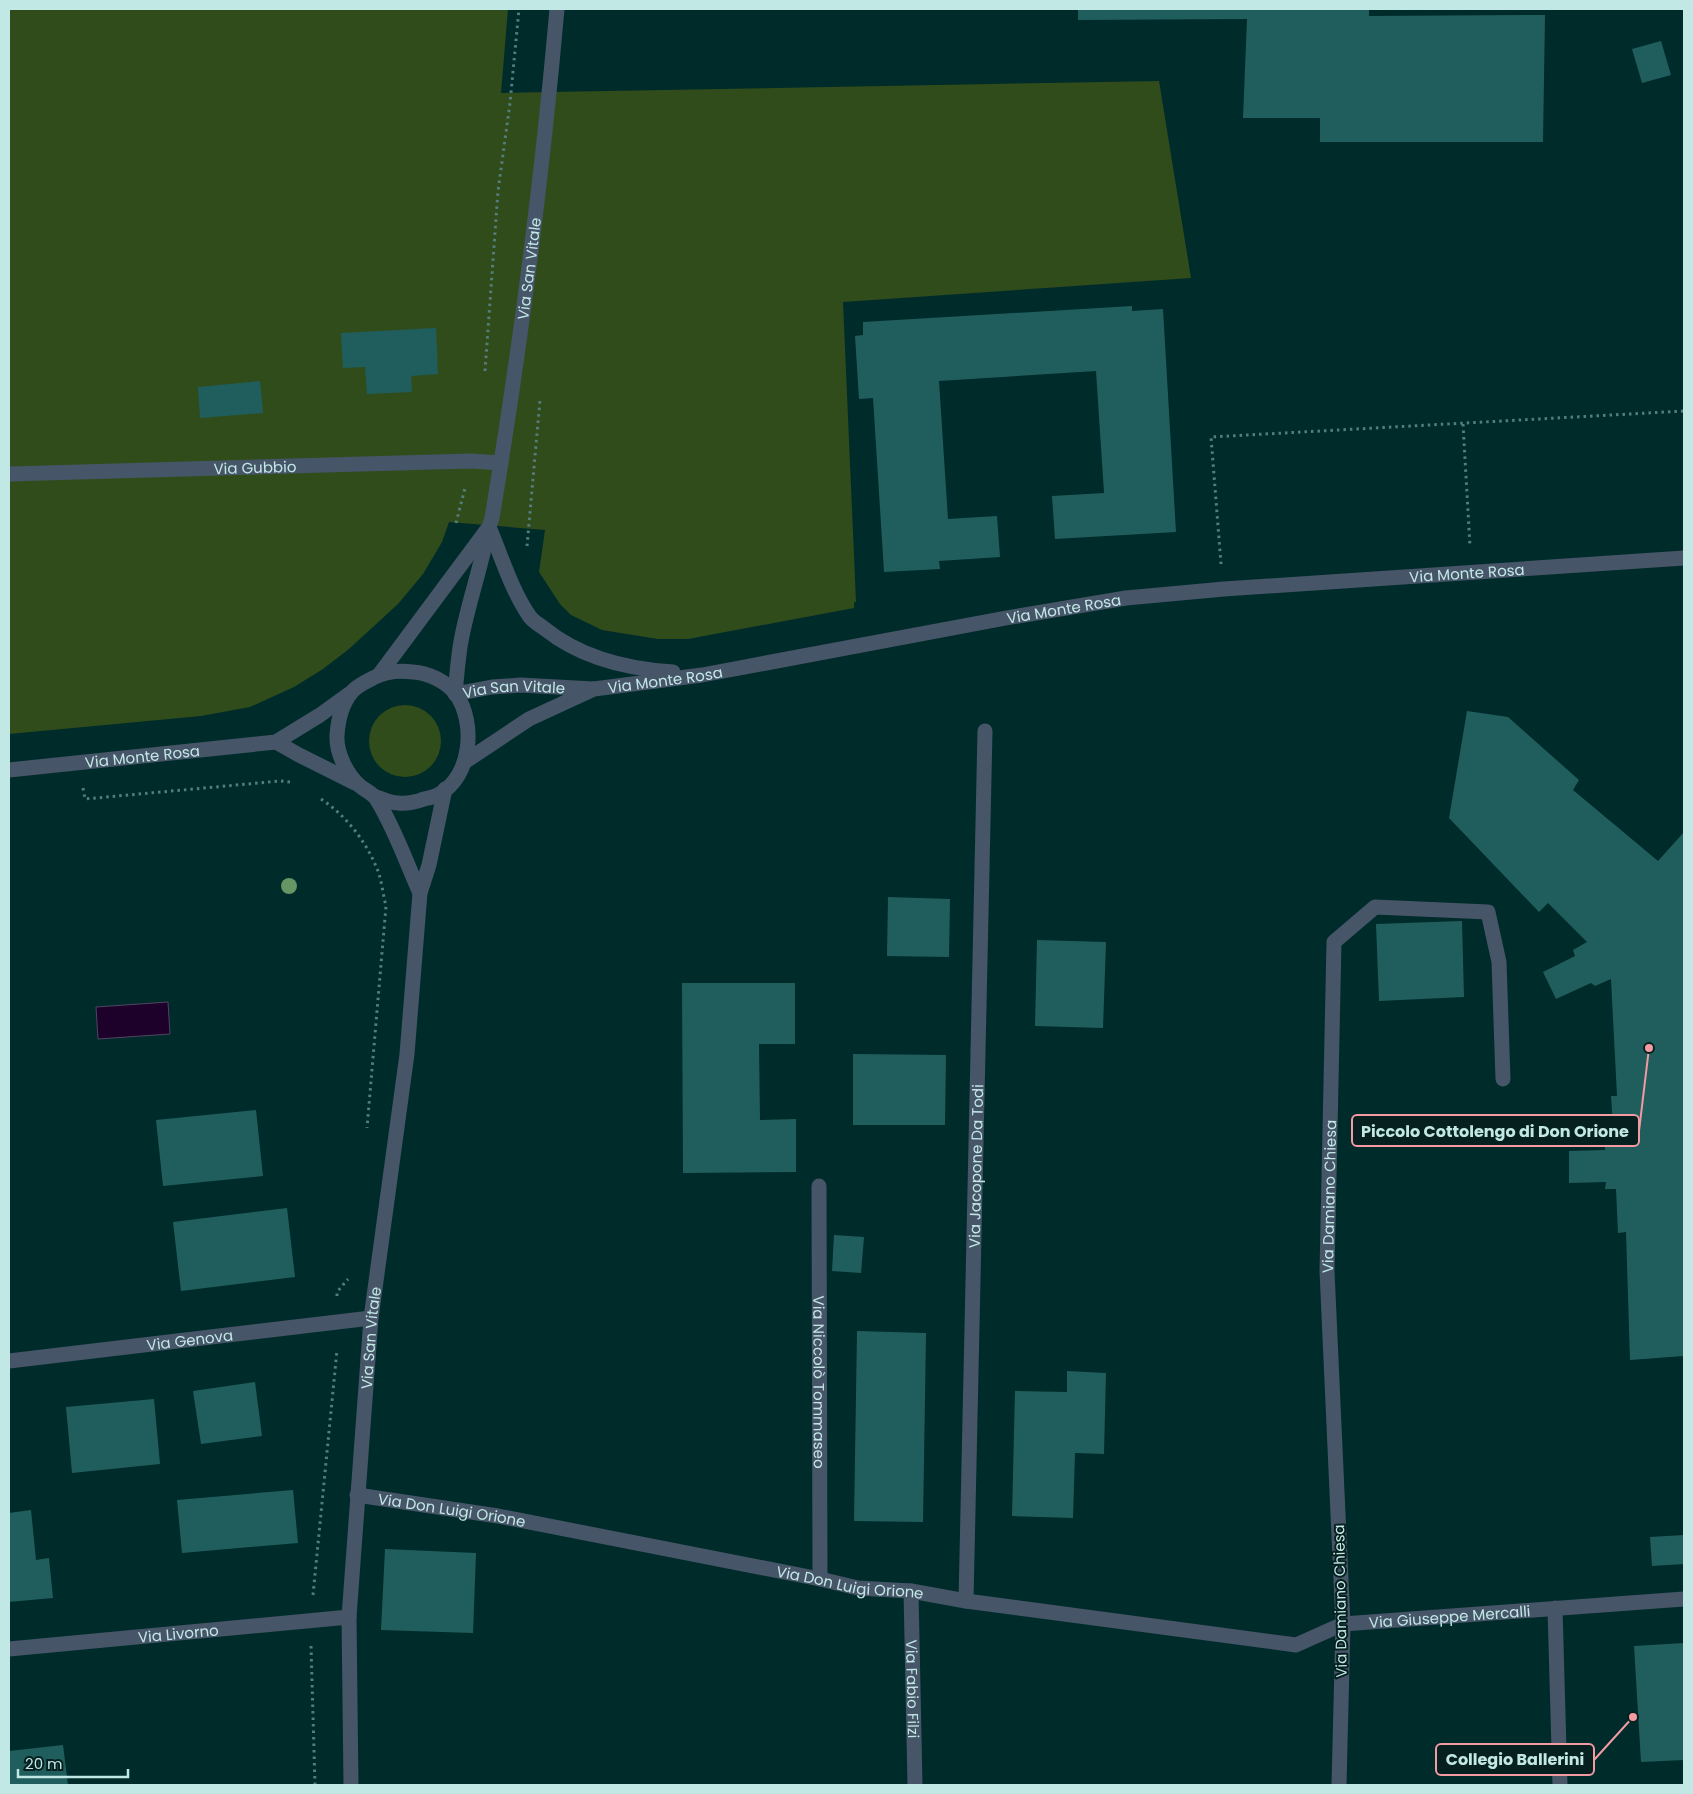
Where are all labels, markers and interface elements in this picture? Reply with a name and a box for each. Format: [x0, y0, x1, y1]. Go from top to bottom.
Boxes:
street label: Via San Vitale [512, 216, 546, 321]
street label: Via Gubbio [213, 455, 297, 479]
street label: Via Monte Rosa [1408, 558, 1525, 587]
street label: Via Monte Rosa [1005, 589, 1122, 628]
street label: Via Monte Rosa [606, 661, 724, 698]
street label: Via San Vitale [461, 674, 566, 703]
street label: Via Monte Rosa [84, 740, 201, 772]
street label: Via Jacopone Da Todi [963, 1084, 988, 1248]
callout: Piccolo Cottolengo di Don Orione [1352, 1115, 1639, 1146]
street label: Via Damiano Chiesa [1316, 1119, 1341, 1273]
text: Piccolo Cottolengo di Don Orione [1361, 1120, 1629, 1143]
street label: Via San Vitale [355, 1285, 386, 1390]
street label: Via Niccolò Tommaseo [809, 1295, 830, 1469]
street label: Via Genova [145, 1324, 234, 1355]
street label: Via Don Luigi Orione [377, 1488, 528, 1532]
street label: Via Damiano Chiesa [1328, 1524, 1352, 1678]
street label: Via Don Luigi Orione [775, 1560, 925, 1604]
street label: Via Giuseppe Mercalli [1368, 1600, 1531, 1633]
street label: Via Livorno [137, 1619, 220, 1647]
street label: Via Fabio Filzi [902, 1639, 925, 1739]
callout: Collegio Ballerini [1436, 1744, 1594, 1775]
scale bar [18, 1746, 128, 1778]
text: Collegio Ballerini [1446, 1748, 1584, 1771]
text: 20 m [25, 1753, 63, 1774]

